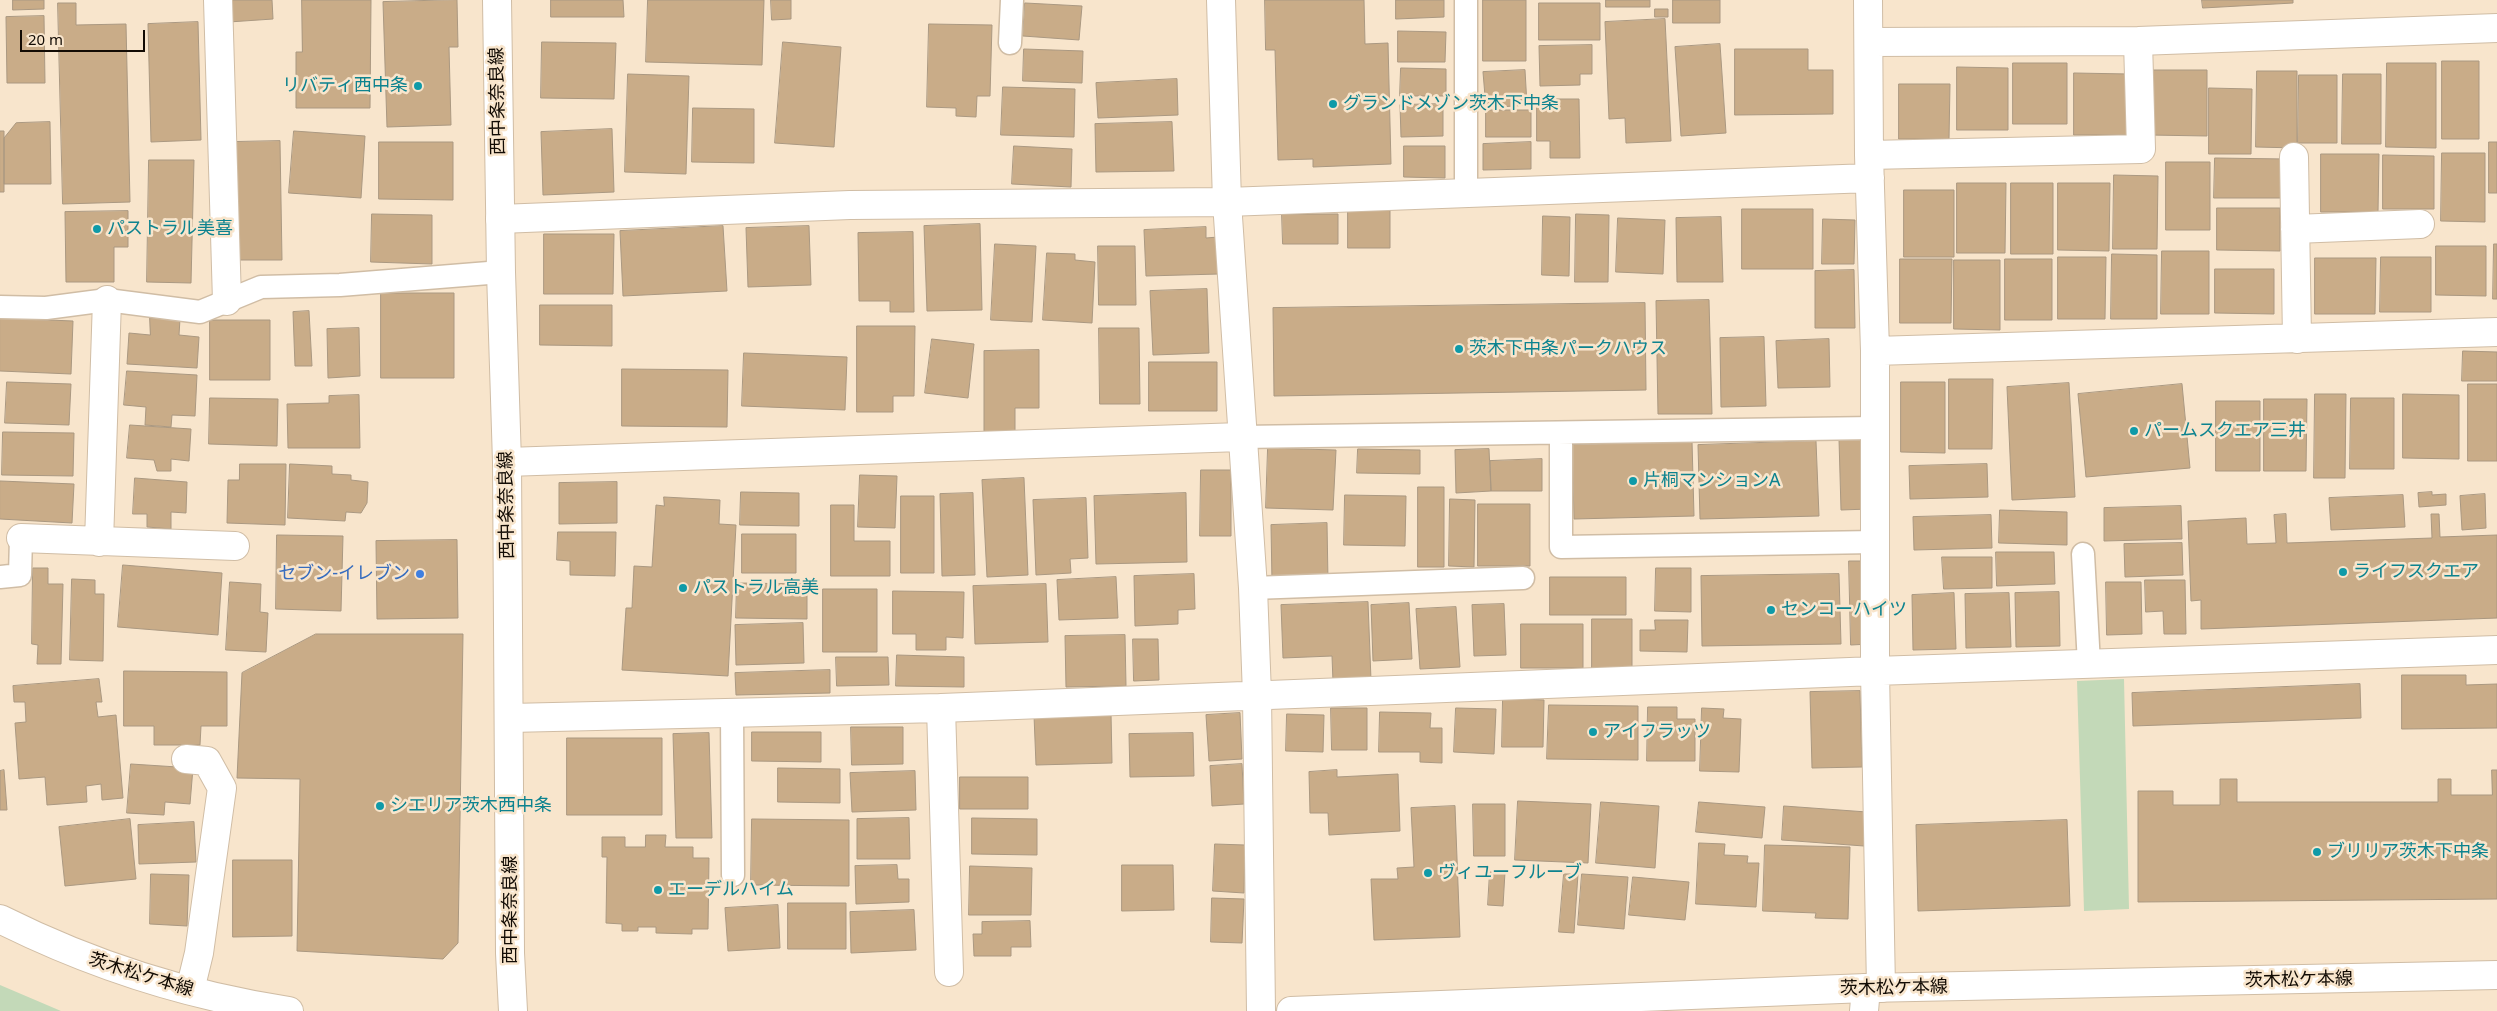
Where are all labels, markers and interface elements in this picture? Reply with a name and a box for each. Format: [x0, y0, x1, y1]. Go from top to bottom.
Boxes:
scale bar [22, 20, 148, 52]
text: 20 m [28, 29, 63, 49]
street label: 西中条奈良線 [486, 47, 510, 155]
place label: リバティ西中条 [282, 75, 408, 97]
marker: リバティ西中条 [412, 80, 424, 92]
place label: グランドメゾン茨木下中条 [1343, 93, 1559, 115]
marker: グランドメゾン茨木下中条 [1327, 98, 1339, 110]
place label: パストラル美喜 [107, 218, 233, 240]
marker: パストラル美喜 [91, 223, 103, 235]
place label: 茨木下中条パークハウス [1469, 338, 1667, 360]
marker: 茨木下中条パークハウス [1453, 343, 1465, 355]
place label: パームスクエア三井 [2144, 420, 2306, 442]
marker: パームスクエア三井 [2128, 425, 2140, 437]
street label: 西中条奈良線 [495, 451, 519, 559]
place label: 片桐マンションA [1643, 470, 1781, 492]
marker: 片桐マンションA [1627, 475, 1639, 487]
place label: ライフスクエア [2353, 561, 2479, 583]
place label: セブン-イレブン [278, 563, 410, 585]
marker: ライフスクエア [2337, 566, 2349, 578]
marker: セブン-イレブン [414, 568, 426, 580]
place label: パストラル高美 [693, 577, 819, 599]
marker: パストラル高美 [677, 582, 689, 594]
place label: センコーハイツ [1781, 599, 1907, 621]
marker: センコーハイツ [1765, 604, 1777, 616]
place label: アイフラッツ [1603, 721, 1711, 743]
marker: アイフラッツ [1587, 726, 1599, 738]
place label: シエリア茨木西中条 [390, 795, 552, 817]
marker: シエリア茨木西中条 [374, 800, 386, 812]
place label: ブリリア茨木下中条 [2327, 841, 2489, 863]
marker: ブリリア茨木下中条 [2311, 846, 2323, 858]
street label: 西中条奈良線 [500, 856, 522, 964]
place label: ヴィユーフルーブ [1438, 862, 1582, 884]
marker: ヴィユーフルーブ [1422, 867, 1434, 879]
place label: エーデルハイム [668, 879, 794, 901]
marker: エーデルハイム [652, 884, 664, 896]
street label: 茨木松ケ本線 [86, 949, 196, 1001]
street label: 茨木松ケ本線 [2245, 968, 2353, 992]
street label: 茨木松ケ本線 [1840, 976, 1948, 1000]

